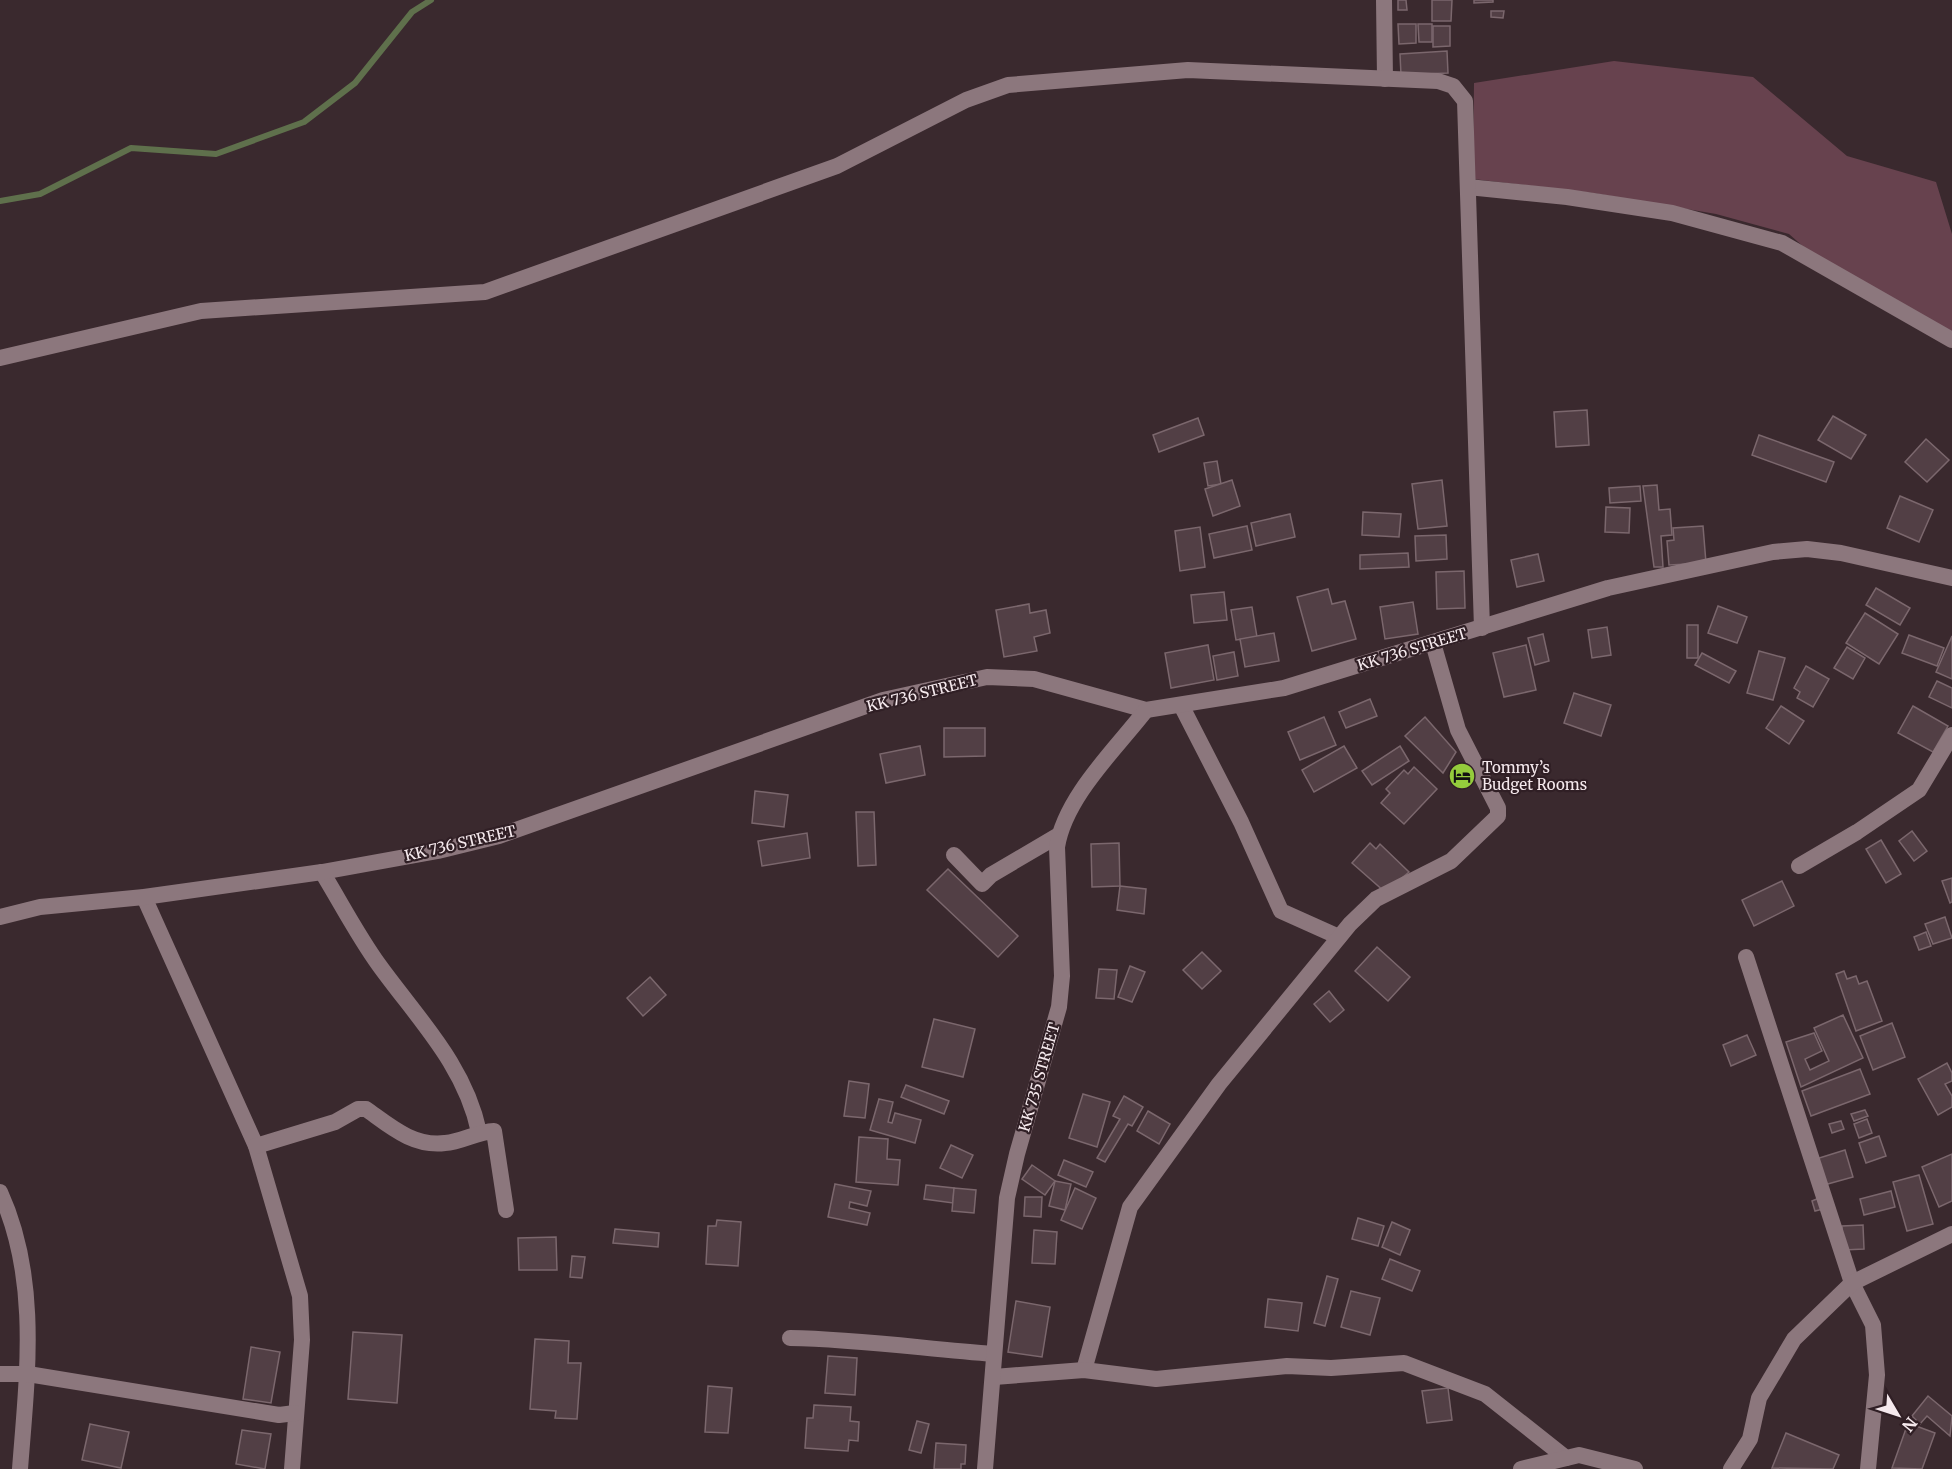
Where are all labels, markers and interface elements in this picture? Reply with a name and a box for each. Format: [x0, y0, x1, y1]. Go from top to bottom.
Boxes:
street label: KK 736 STREET [1355, 623, 1470, 675]
street label: KK 736 STREET [865, 670, 980, 716]
place label: Tommy’s Budget Rooms [1482, 758, 1587, 794]
hotel icon: Tommy’s Budget Rooms [1447, 761, 1477, 791]
street label: KK 736 STREET [403, 821, 518, 865]
street label: KK 735 STREET [1014, 1020, 1064, 1134]
north arrow [1868, 1385, 1928, 1445]
text: N [1898, 1413, 1921, 1436]

